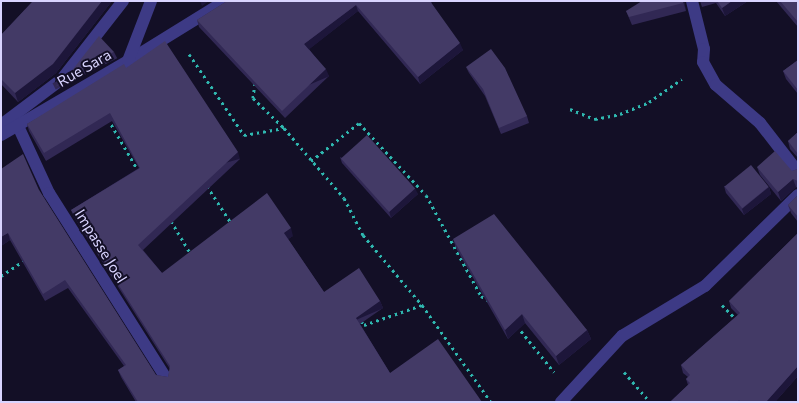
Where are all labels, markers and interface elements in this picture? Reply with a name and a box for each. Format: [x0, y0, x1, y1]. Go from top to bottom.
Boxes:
street label: Rue Sara [54, 45, 114, 91]
street label: Impasse Joel [71, 206, 131, 286]

